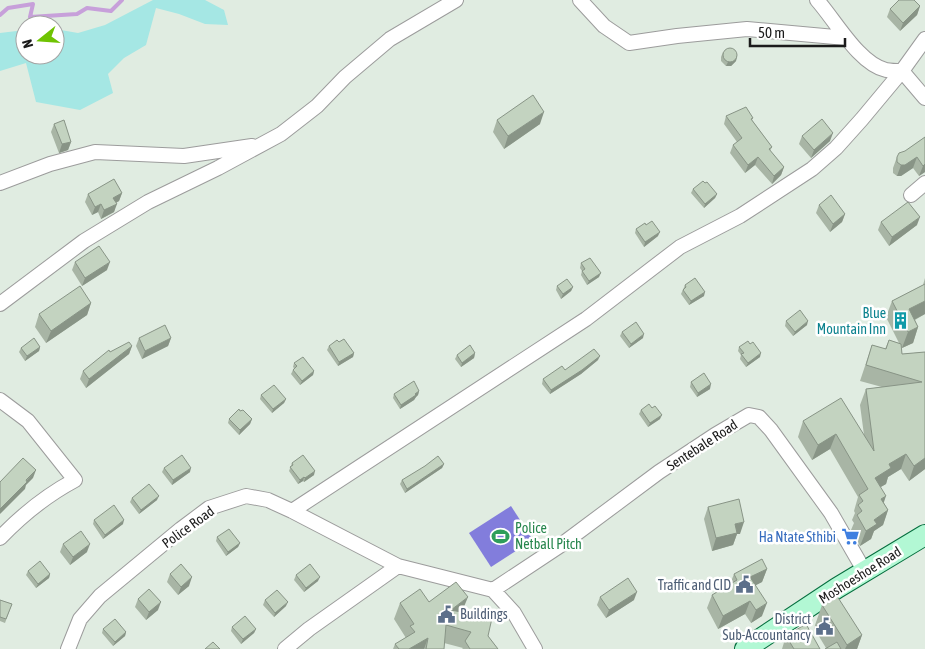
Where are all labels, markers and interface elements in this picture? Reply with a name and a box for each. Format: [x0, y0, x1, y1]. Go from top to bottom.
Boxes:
north arrow [15, 15, 65, 65]
scale bar [750, 15, 845, 47]
text: 50 m [758, 24, 785, 41]
text: N [19, 38, 36, 50]
place label: Blue Mountain Inn [817, 305, 886, 337]
building icon: Blue Mountain Inn [890, 311, 910, 331]
street label: Sentebale Road [664, 416, 740, 474]
street label: Police Road [159, 503, 217, 551]
place label: Police Netball Pitch [515, 520, 582, 552]
sports icon: Police Netball Pitch [491, 526, 511, 546]
supermarket icon: Ha Ntate Sthibi [840, 527, 860, 547]
place label: Ha Ntate Sthibi [759, 529, 836, 545]
street label: Moshoeshoe Road [816, 543, 904, 607]
public building icon: Traffic and CID [735, 575, 755, 595]
place label: Traffic and CID [658, 577, 731, 593]
public building icon: Buildings [436, 604, 456, 624]
place label: Buildings [460, 606, 508, 622]
place label: District Sub-Accountancy [723, 611, 811, 643]
public building icon: District Sub-Accountancy [815, 617, 835, 637]

